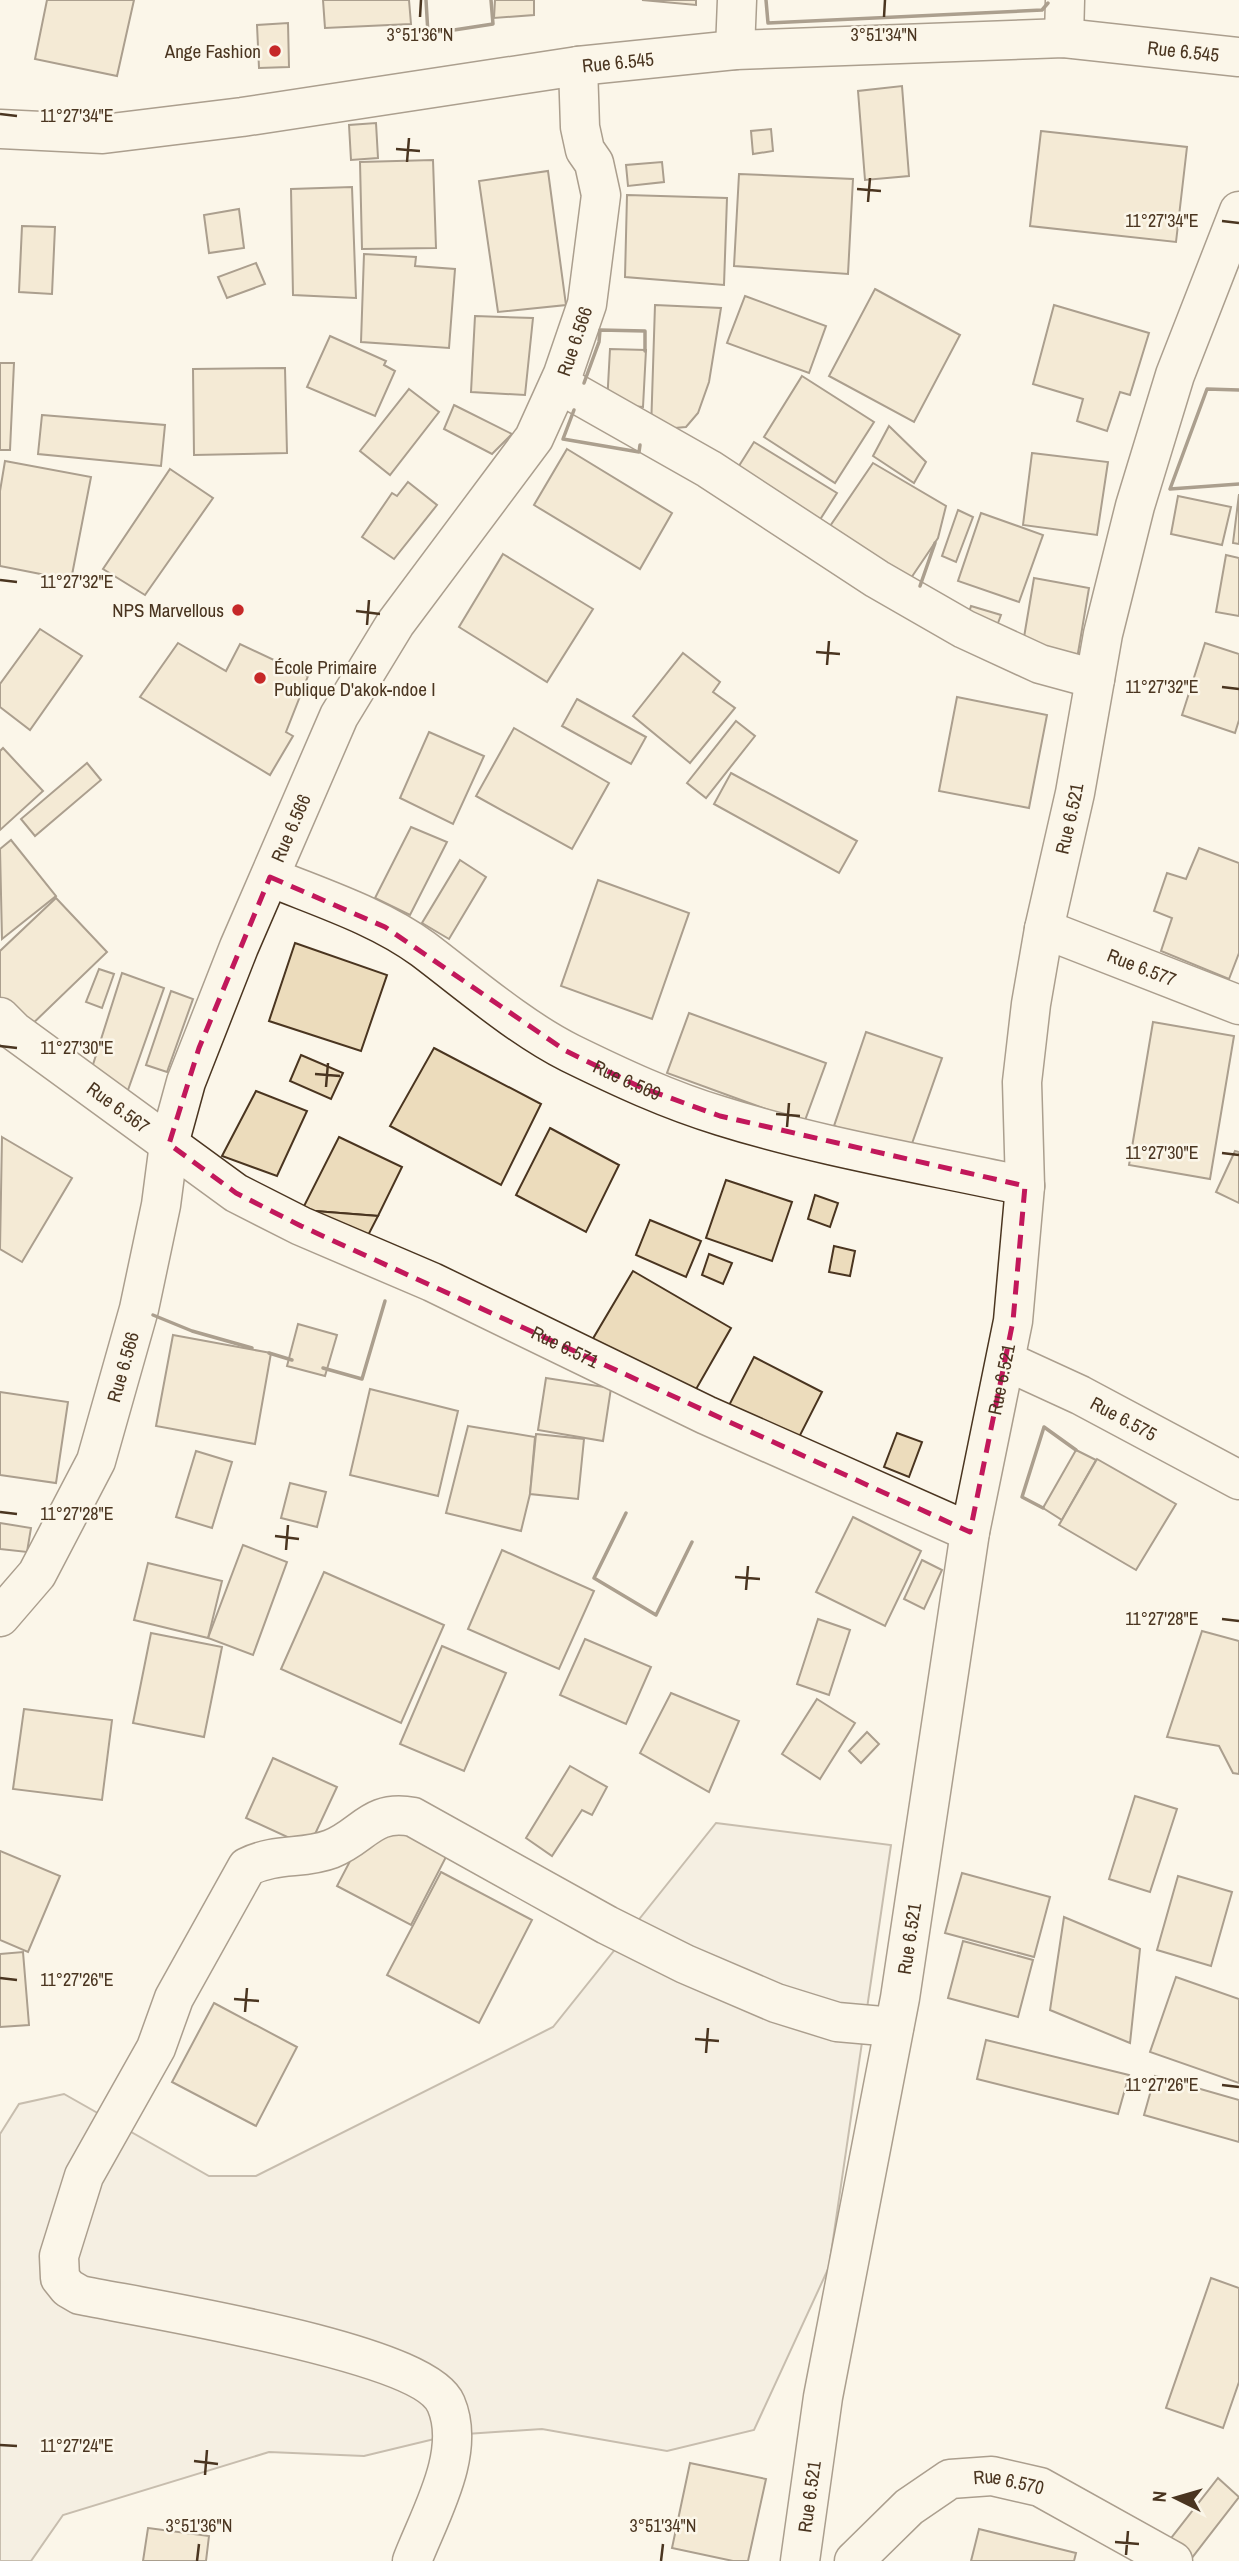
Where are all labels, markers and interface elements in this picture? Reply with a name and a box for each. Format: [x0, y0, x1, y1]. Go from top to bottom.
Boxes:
text: 3°51'36"N [387, 22, 453, 47]
text: 3°51'34"N [851, 22, 917, 47]
street label: Rue 6.545 [1146, 34, 1221, 68]
place label: Ange Fashion [164, 38, 261, 64]
marker: Ange Fashion [267, 43, 283, 59]
street label: Rue 6.545 [581, 45, 655, 79]
text: 11°27'34"E [40, 103, 114, 128]
text: 11°27'34"E [1125, 208, 1199, 233]
street label: Rue 6.566 [550, 303, 598, 379]
text: 11°27'32"E [40, 569, 114, 594]
place label: NPS Marvellous [112, 597, 224, 623]
marker: NPS Marvellous [230, 602, 246, 618]
place label: École Primaire Publique D'akok-ndoe I [274, 654, 435, 702]
marker: École Primaire Publique D'akok-ndoe I [252, 670, 268, 686]
text: 11°27'32"E [1125, 674, 1199, 699]
street label: Rue 6.521 [1048, 781, 1090, 857]
street label: Rue 6.566 [264, 790, 317, 866]
street label: Rue 6.577 [1104, 942, 1180, 992]
text: 11°27'30"E [40, 1035, 114, 1060]
street label: Rue 6.569 [589, 1053, 665, 1106]
street label: Rue 6.567 [82, 1075, 155, 1139]
text: 11°27'30"E [1125, 1140, 1199, 1165]
street label: Rue 6.571 [527, 1319, 603, 1374]
street label: Rue 6.566 [100, 1329, 145, 1405]
street label: Rue 6.521 [981, 1341, 1021, 1417]
street label: Rue 6.575 [1086, 1390, 1162, 1447]
text: 11°27'28"E [40, 1501, 114, 1526]
text: 11°27'28"E [1125, 1606, 1199, 1631]
street label: Rue 6.521 [891, 1901, 927, 1976]
text: 11°27'26"E [40, 1967, 114, 1992]
text: 11°27'26"E [1125, 2072, 1199, 2097]
text: 11°27'24"E [40, 2433, 114, 2458]
street label: Rue 6.521 [791, 2459, 827, 2534]
street label: Rue 6.570 [972, 2463, 1047, 2501]
north arrow [1141, 2463, 1211, 2533]
text: N [1146, 2490, 1173, 2503]
text: 3°51'36"N [166, 2513, 232, 2538]
text: 3°51'34"N [630, 2513, 696, 2538]

